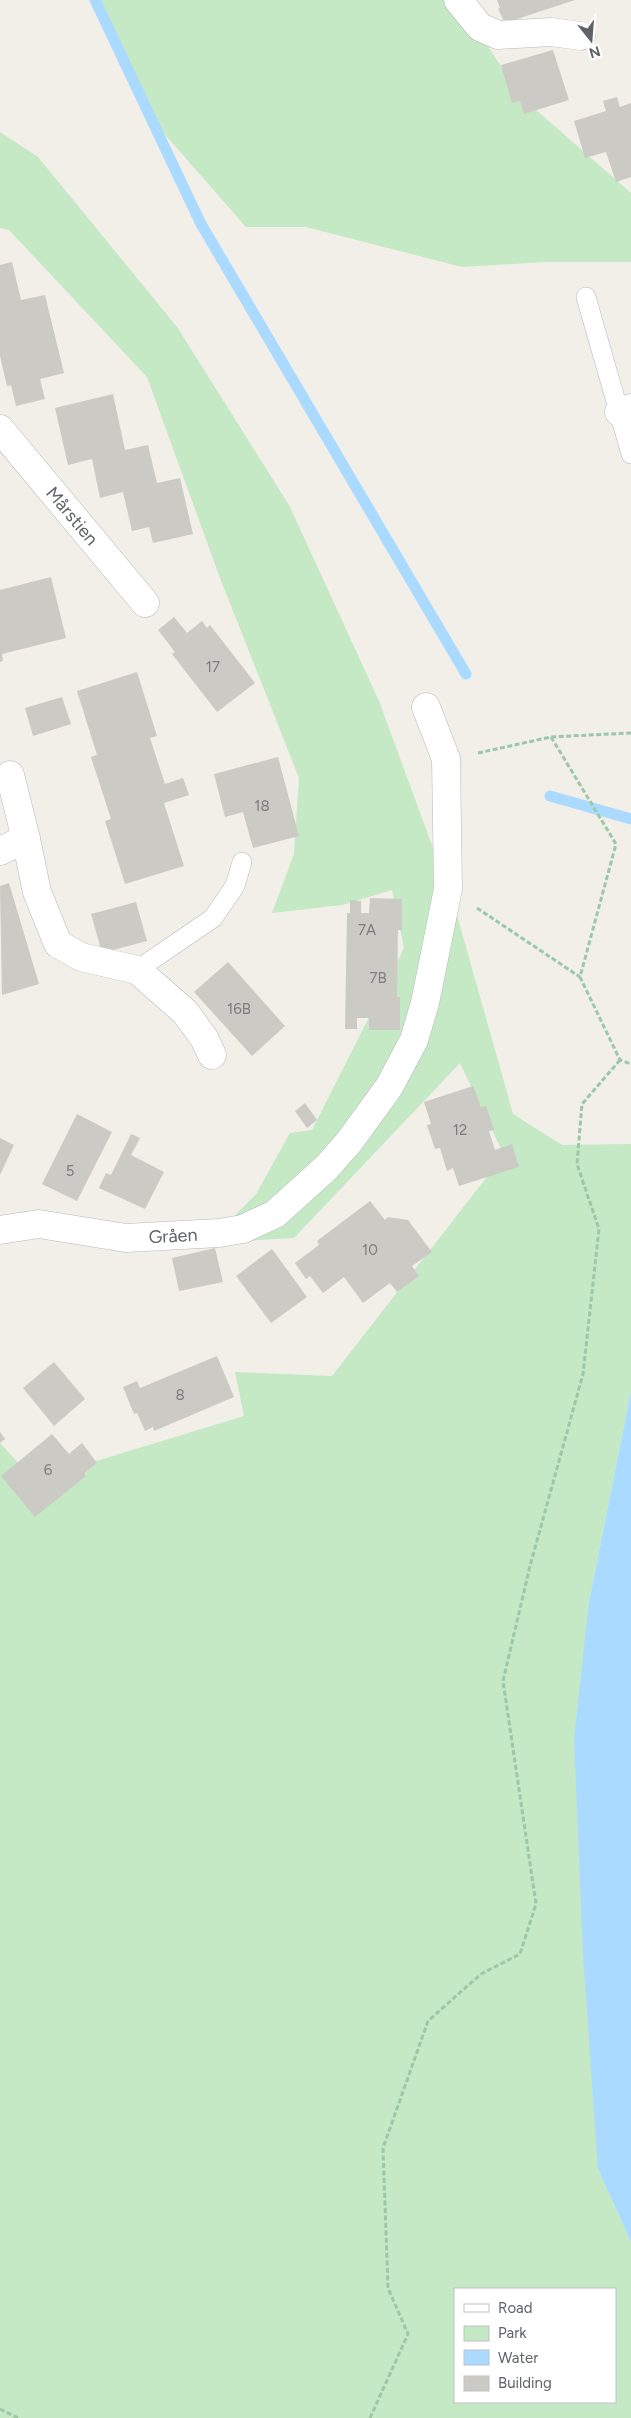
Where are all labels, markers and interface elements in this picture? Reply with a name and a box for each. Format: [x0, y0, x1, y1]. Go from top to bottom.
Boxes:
north arrow [566, 15, 616, 65]
text: N [587, 42, 602, 62]
street label: Mårstien [41, 482, 103, 550]
house number: 17 [206, 658, 220, 676]
house number: 18 [254, 797, 270, 815]
house number: 7A [358, 921, 376, 939]
house number: 7B [369, 969, 387, 987]
house number: 16B [227, 1000, 251, 1018]
house number: 12 [453, 1121, 467, 1139]
house number: 5 [66, 1162, 74, 1180]
street label: Gråen [148, 1224, 198, 1248]
house number: 10 [362, 1241, 378, 1259]
house number: 8 [175, 1386, 185, 1404]
house number: 6 [44, 1461, 53, 1479]
legend [454, 2288, 616, 2403]
text: Road [498, 2299, 533, 2317]
text: Park [498, 2324, 527, 2342]
text: Water [498, 2349, 538, 2367]
text: Building [498, 2374, 552, 2392]

